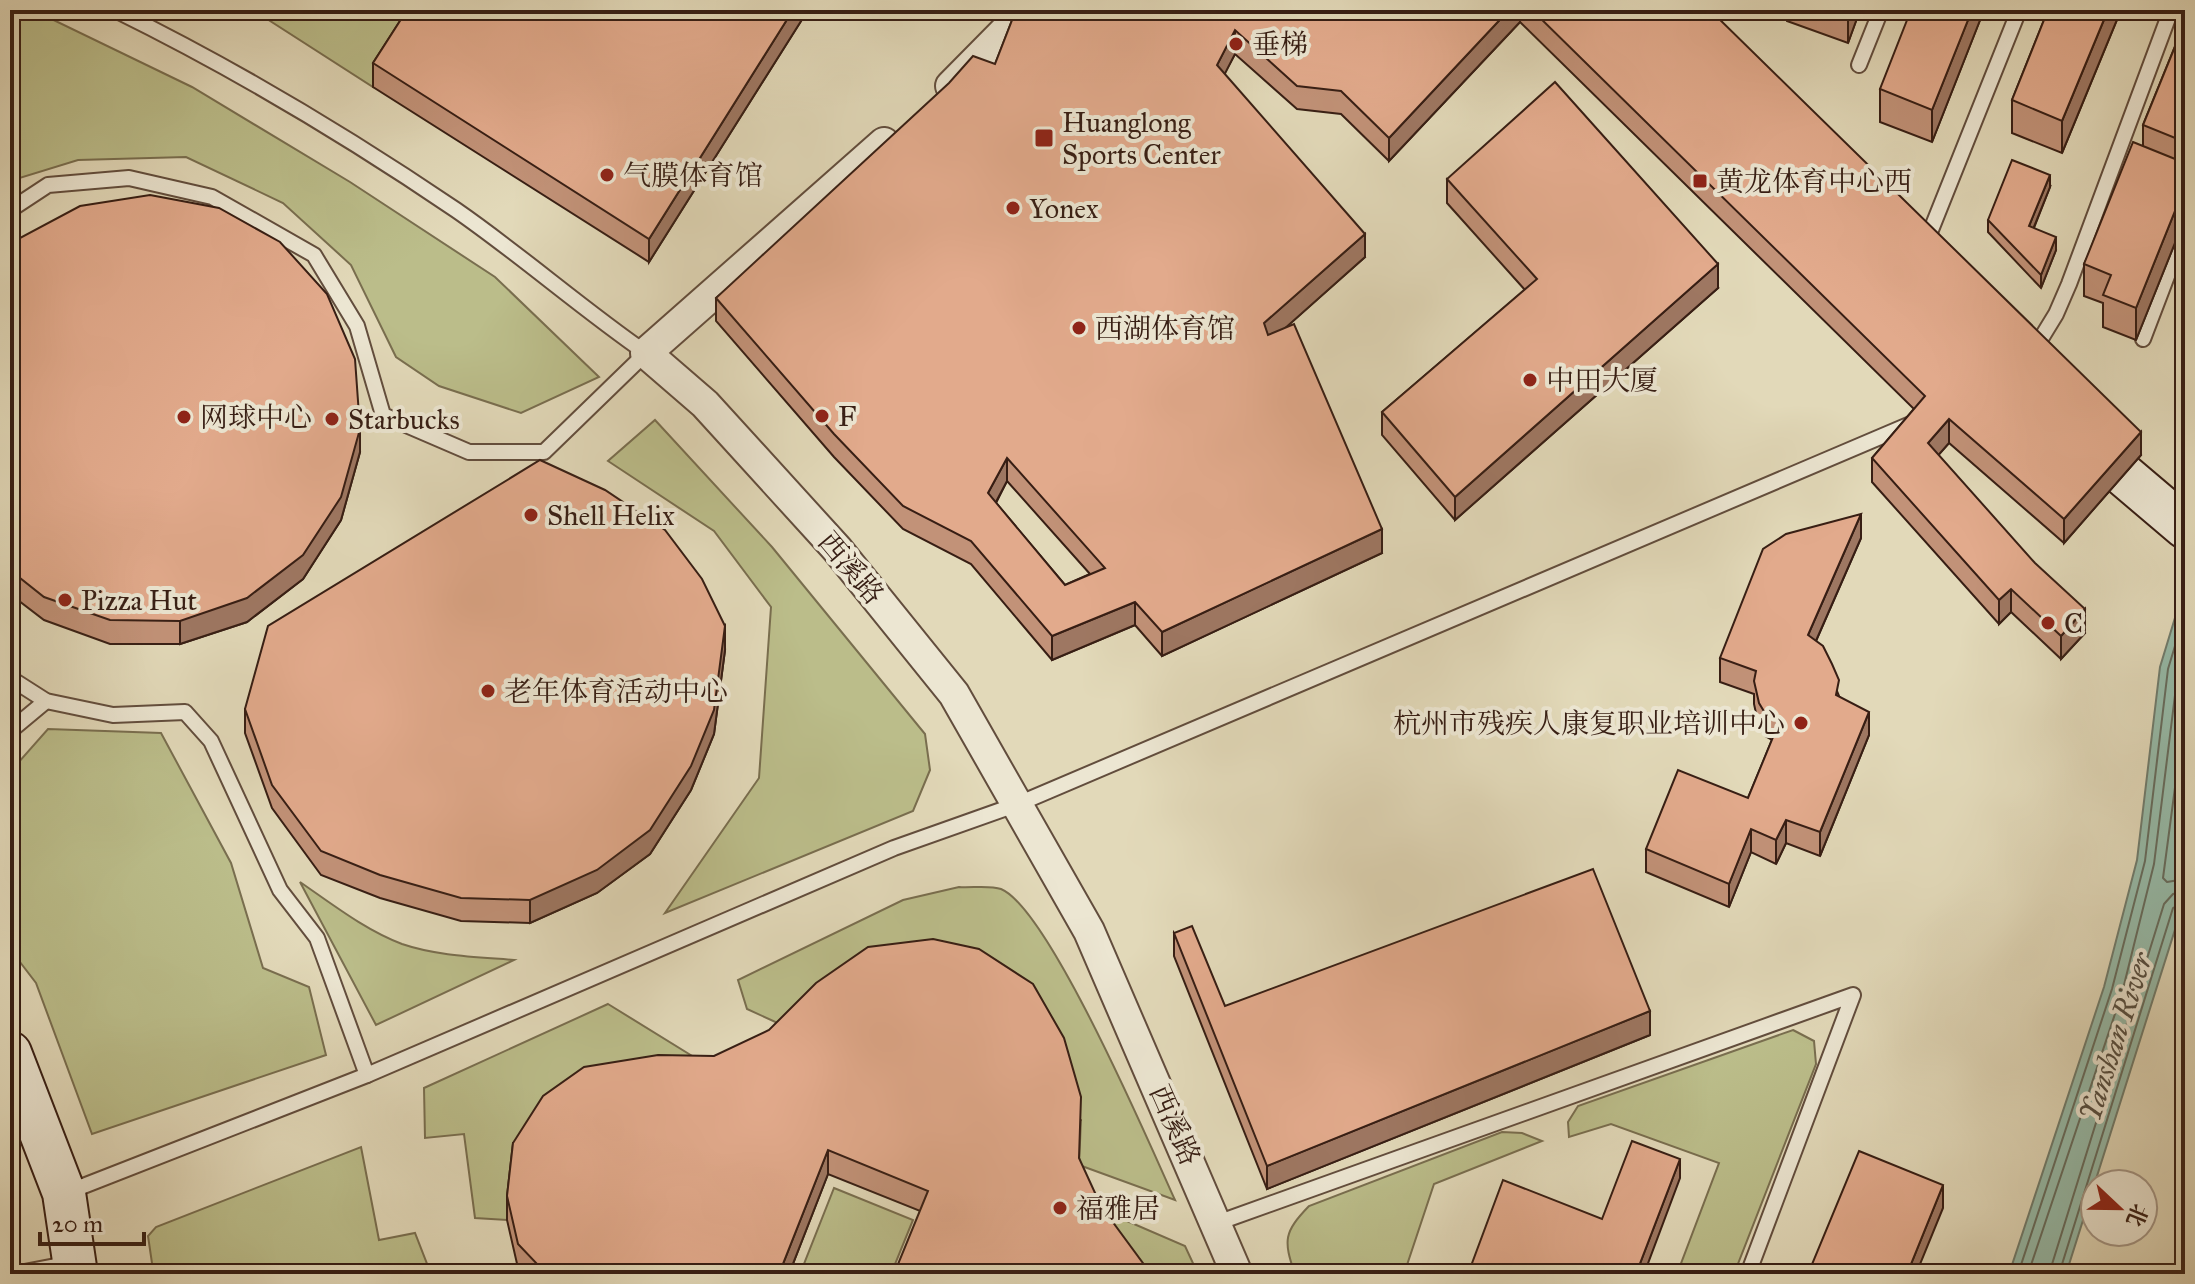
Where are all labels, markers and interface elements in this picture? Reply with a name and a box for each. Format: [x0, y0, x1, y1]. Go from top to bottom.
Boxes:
place label: 垂梯 [1252, 27, 1308, 62]
marker: 垂梯 [1227, 35, 1245, 53]
place label: Huanglong Sports Center [1062, 105, 1221, 172]
marker: Huanglong Sports Center [1033, 127, 1055, 149]
place label: 气膜体育馆 [623, 158, 763, 193]
place label: 黄龙体育中心西 [1716, 164, 1912, 199]
marker: 气膜体育馆 [598, 166, 616, 184]
marker: 黄龙体育中心西 [1691, 172, 1709, 190]
place label: Yonex [1029, 191, 1099, 226]
marker: Yonex [1004, 199, 1022, 217]
place label: 西湖体育馆 [1095, 311, 1235, 346]
marker: 西湖体育馆 [1070, 319, 1088, 337]
place label: 中田大厦 [1546, 363, 1658, 398]
marker: 中田大厦 [1521, 371, 1539, 389]
place label: F [838, 399, 856, 434]
place label: 网球中心 [200, 400, 312, 435]
place label: Starbucks [348, 402, 460, 437]
marker: F [813, 407, 831, 425]
marker: 网球中心 [175, 408, 193, 426]
marker: Starbucks [323, 410, 341, 428]
place label: Shell Helix [547, 498, 675, 533]
marker: Shell Helix [522, 506, 540, 524]
street label: 西溪路 [811, 525, 891, 611]
place label: Pizza Hut [81, 583, 197, 618]
marker: Pizza Hut [56, 591, 74, 609]
place label: C [2064, 606, 2083, 641]
marker: C [2039, 614, 2057, 632]
place label: 老年体育活动中心 [504, 674, 728, 709]
marker: 老年体育活动中心 [479, 682, 497, 700]
place label: 杭州市残疾人康复职业培训中心 [1393, 706, 1785, 741]
marker: 杭州市残疾人康复职业培训中心 [1792, 714, 1810, 732]
water label: Yanshan River [2072, 947, 2161, 1126]
street label: 西溪路 [1142, 1080, 1208, 1170]
north arrow [2079, 1168, 2159, 1248]
place label: 福雅居 [1076, 1191, 1160, 1226]
scale bar [40, 1196, 144, 1246]
marker: 福雅居 [1051, 1199, 1069, 1217]
text: 北 [2120, 1200, 2154, 1231]
text: 20 m [52, 1209, 103, 1239]

